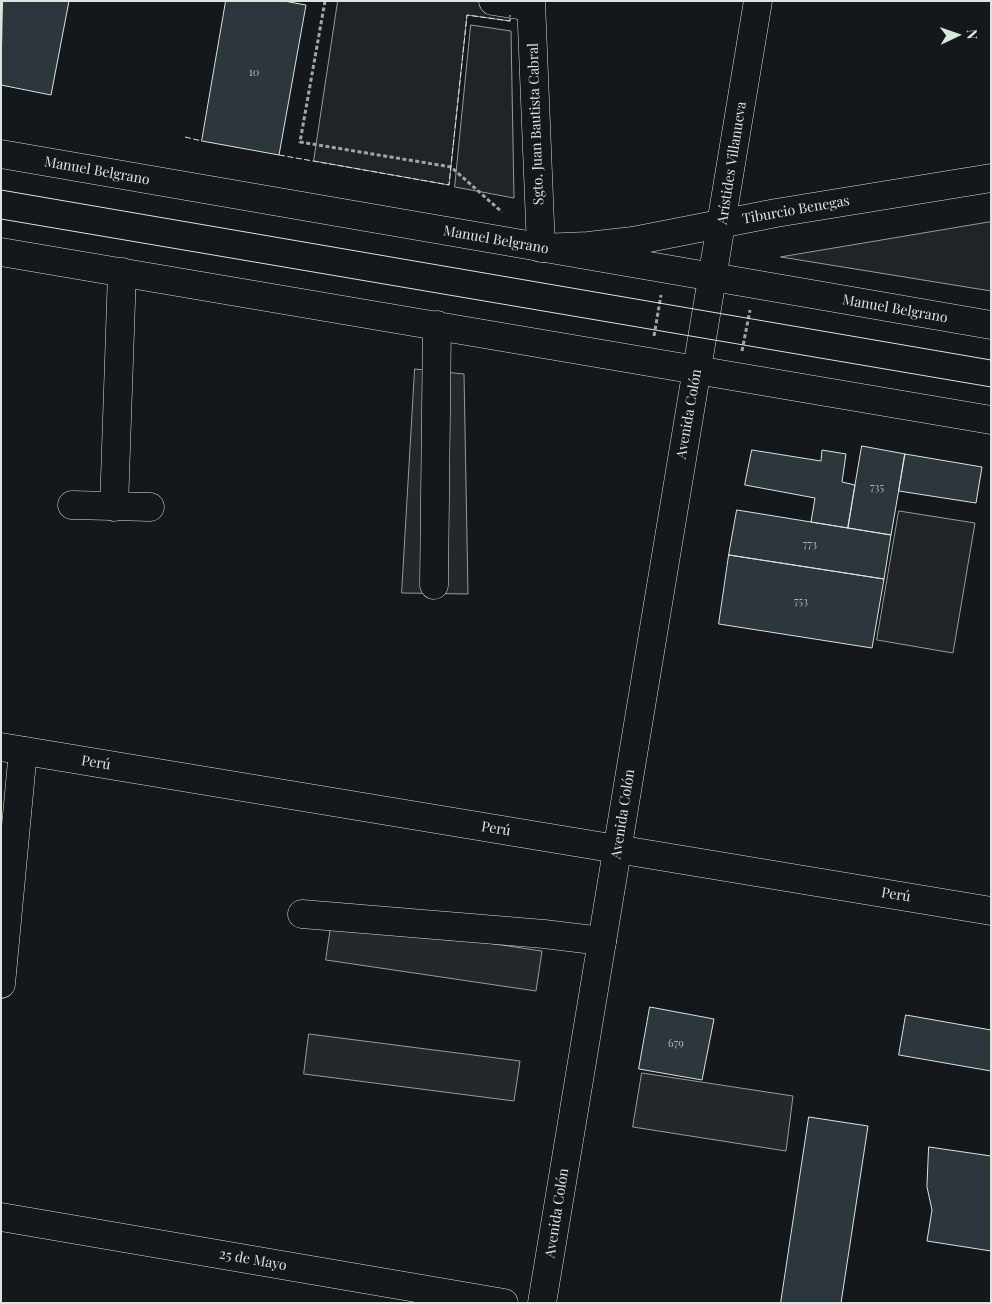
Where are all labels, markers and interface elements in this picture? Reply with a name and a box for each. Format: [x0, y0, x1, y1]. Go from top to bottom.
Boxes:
north arrow [932, 10, 982, 60]
text: N [963, 29, 982, 40]
street label: Sgto. Juan Bautista Cabral [525, 43, 547, 205]
house number: 10 [249, 66, 259, 80]
street label: Arístides Villanueva [714, 100, 750, 226]
street label: Manuel Belgrano [43, 153, 151, 189]
street label: Tiburcio Benegas [741, 192, 851, 228]
street label: Manuel Belgrano [442, 222, 550, 258]
street label: Manuel Belgrano [841, 291, 949, 327]
street label: Avenida Colón [673, 368, 705, 460]
house number: 735 [870, 481, 884, 495]
house number: 773 [803, 538, 817, 552]
house number: 753 [794, 595, 808, 609]
street label: Perú [80, 752, 112, 774]
street label: Avenida Colón [608, 768, 638, 860]
street label: Perú [480, 818, 512, 840]
street label: Perú [880, 884, 912, 906]
house number: 679 [668, 1037, 684, 1051]
street label: Avenida Colón [542, 1167, 572, 1259]
street label: 25 de Mayo [218, 1246, 288, 1274]

